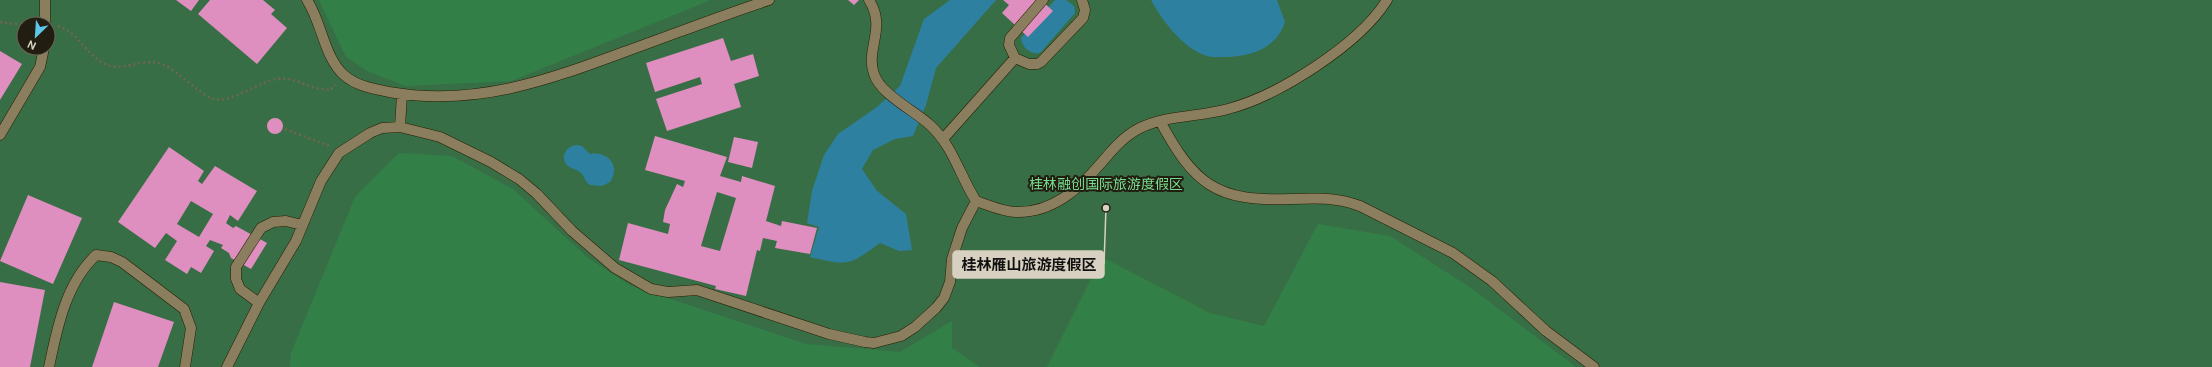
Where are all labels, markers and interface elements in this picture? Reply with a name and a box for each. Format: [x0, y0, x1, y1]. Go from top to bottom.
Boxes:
north arrow [16, 16, 56, 56]
text: N [25, 37, 38, 53]
park label: 桂林融创国际旅游度假区 [1029, 175, 1183, 193]
callout: 桂林雁山旅游度假区 [953, 251, 1104, 278]
text: 桂林雁山旅游度假区 [961, 255, 1097, 275]

